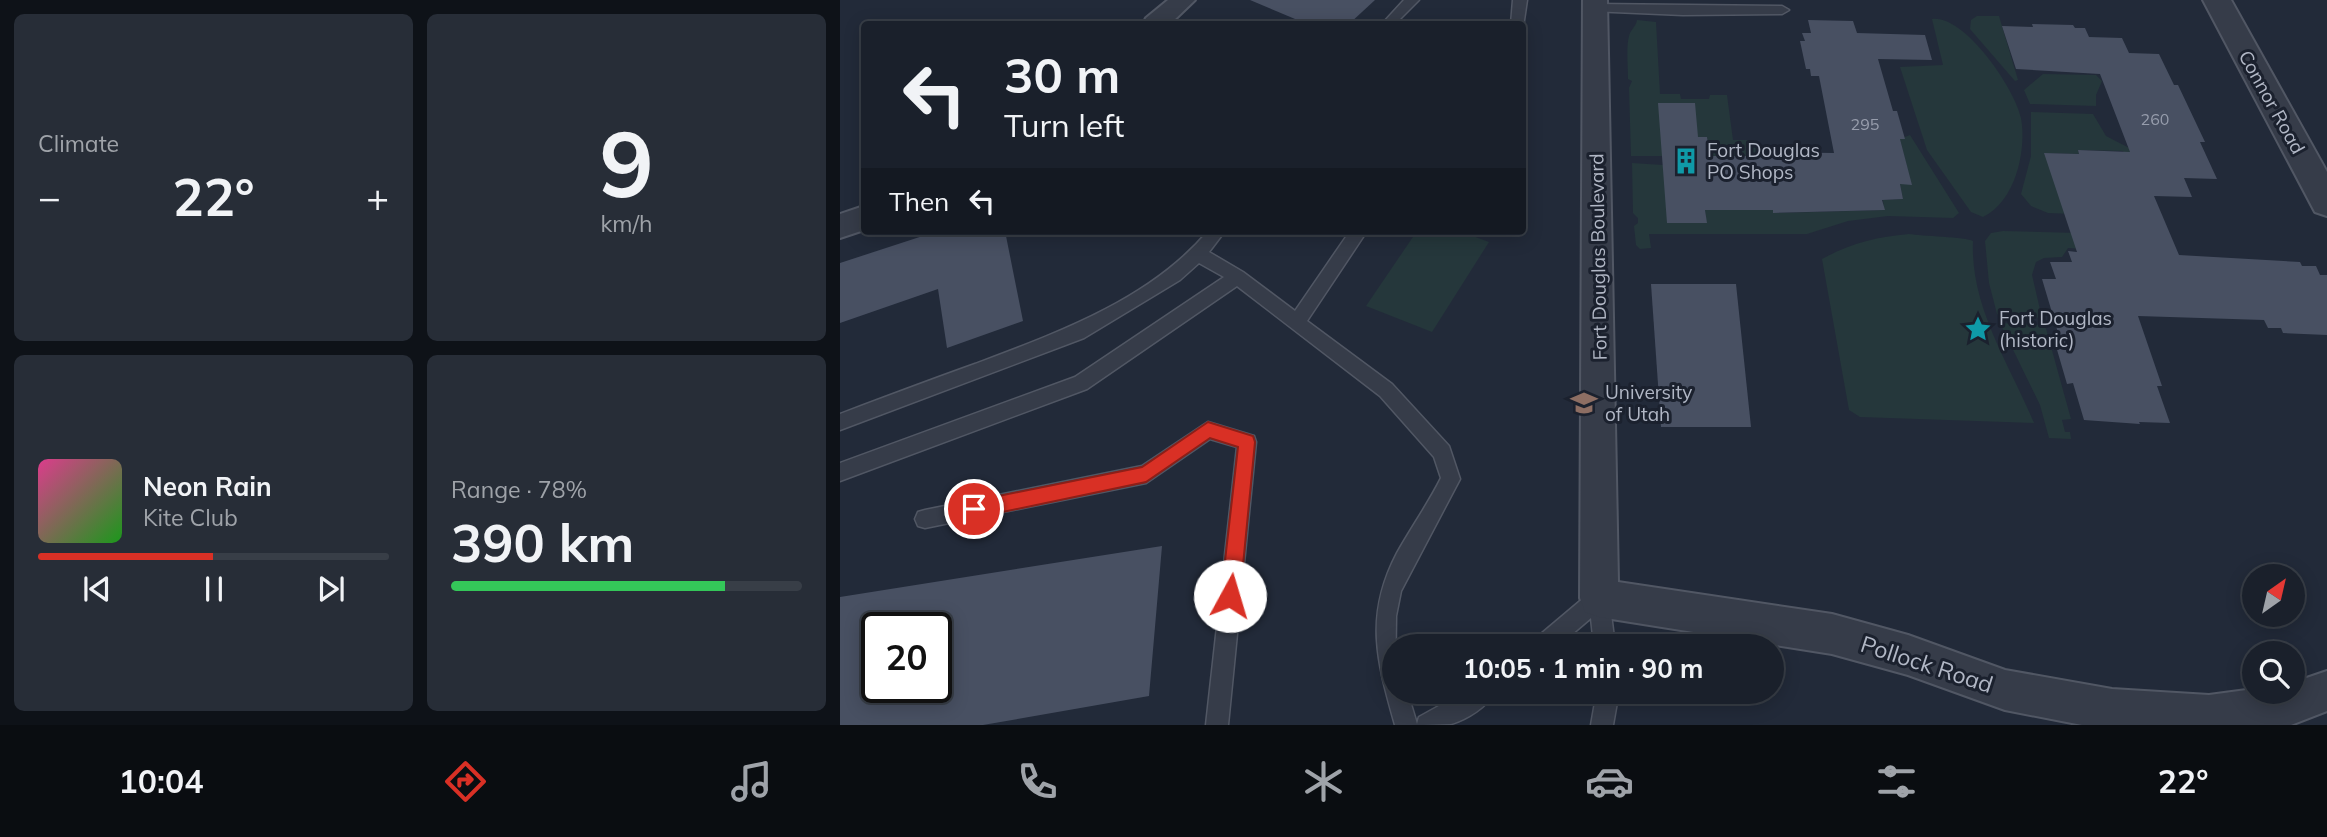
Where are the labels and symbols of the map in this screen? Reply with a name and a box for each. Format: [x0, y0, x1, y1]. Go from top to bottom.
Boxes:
street label: Connor Road [2234, 46, 2310, 158]
house number: 260 [2141, 109, 2169, 129]
house number: 295 [1851, 114, 1879, 134]
place label: Fort Douglas PO Shops [1707, 138, 1820, 184]
building icon: Fort Douglas PO Shops [1671, 146, 1701, 176]
street label: Fort Douglas Boulevard [1584, 153, 1612, 361]
place label: Fort Douglas (historic) [1999, 306, 2112, 352]
place icon: Fort Douglas (historic) [1963, 314, 1993, 344]
place label: University of Utah [1605, 380, 1692, 426]
school or university icon: University of Utah [1569, 388, 1599, 418]
pin [944, 479, 1004, 539]
position arrow [1193, 559, 1267, 633]
north arrow [2242, 564, 2305, 626]
speed limit sign: 20 [861, 612, 952, 703]
street label: Pollock Road [1857, 629, 1997, 699]

